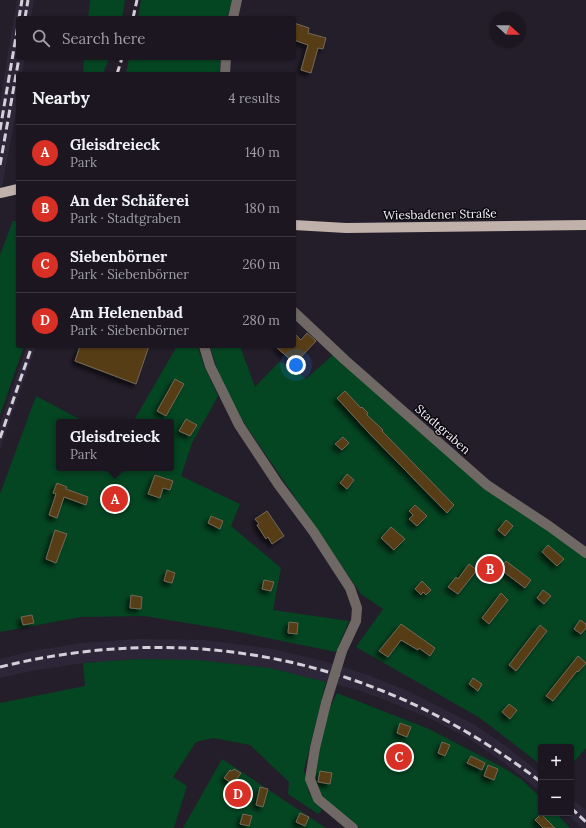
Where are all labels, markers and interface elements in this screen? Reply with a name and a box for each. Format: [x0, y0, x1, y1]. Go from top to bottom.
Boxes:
north arrow [490, 12, 526, 48]
search box [16, 16, 296, 60]
icon: search [30, 27, 52, 49]
text: Search here [62, 29, 145, 48]
text: Nearby [32, 87, 90, 109]
text: 4 results [229, 90, 280, 107]
text: Gleisdreieck [70, 135, 160, 154]
text: A [41, 144, 49, 161]
text: 140 m [245, 144, 280, 161]
text: Park [70, 154, 97, 171]
text: An der Schäferei [70, 191, 189, 210]
text: B [41, 200, 49, 217]
text: 180 m [245, 200, 280, 217]
street label: Wiesbadener Straße [383, 206, 497, 222]
text: Park · Stadtgraben [70, 210, 181, 227]
text: Siebenbörner [70, 247, 167, 266]
text: C [41, 256, 49, 273]
text: 260 m [242, 256, 280, 273]
text: Park · Siebenbörner [70, 266, 189, 283]
text: Am Helenenbad [70, 303, 183, 322]
text: D [40, 312, 50, 329]
text: 280 m [243, 312, 280, 329]
text: Park · Siebenbörner [70, 322, 189, 339]
your location [286, 355, 306, 375]
street label: Stadtgraben [412, 401, 474, 457]
popup [56, 419, 174, 471]
text: Gleisdreieck [70, 427, 160, 446]
text: Park [70, 446, 97, 463]
pin: A [102, 484, 128, 514]
pin: B [477, 554, 503, 584]
pin: C [386, 742, 412, 772]
map controls [538, 744, 574, 816]
button: + [538, 744, 574, 780]
pin: D [225, 779, 251, 809]
button: − [538, 780, 574, 816]

